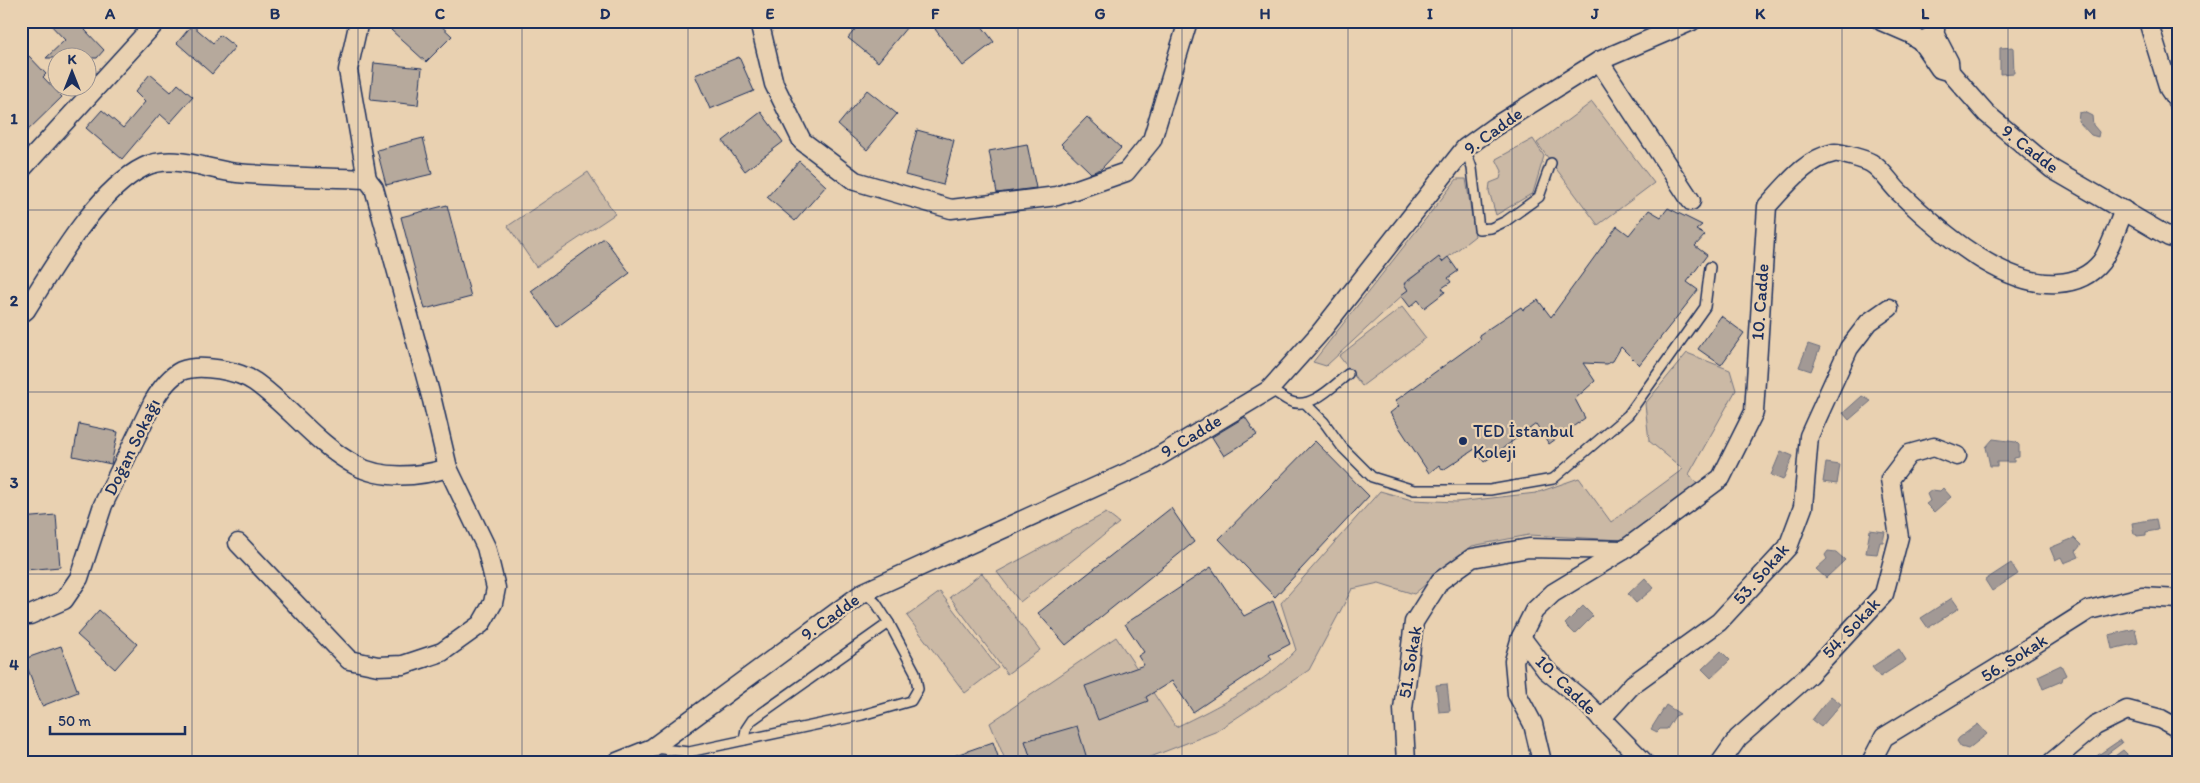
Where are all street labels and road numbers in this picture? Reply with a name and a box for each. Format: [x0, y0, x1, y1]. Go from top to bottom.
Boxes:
street label: 9. Cadde [1459, 102, 1527, 160]
street label: 9. Cadde [1997, 120, 2063, 178]
street label: 10. Cadde [1746, 263, 1774, 341]
street label: Doğan Sokağı [99, 395, 165, 499]
street label: 9. Cadde [1157, 409, 1225, 463]
street label: 53. Sokak [1728, 539, 1794, 609]
street label: 9. Cadde [796, 588, 864, 646]
street label: 54. Sokak [1817, 593, 1885, 663]
street label: 51. Sokak [1393, 624, 1427, 700]
street label: 56. Sokak [1977, 629, 2051, 687]
street label: 10. Cadde [1531, 650, 1601, 720]

